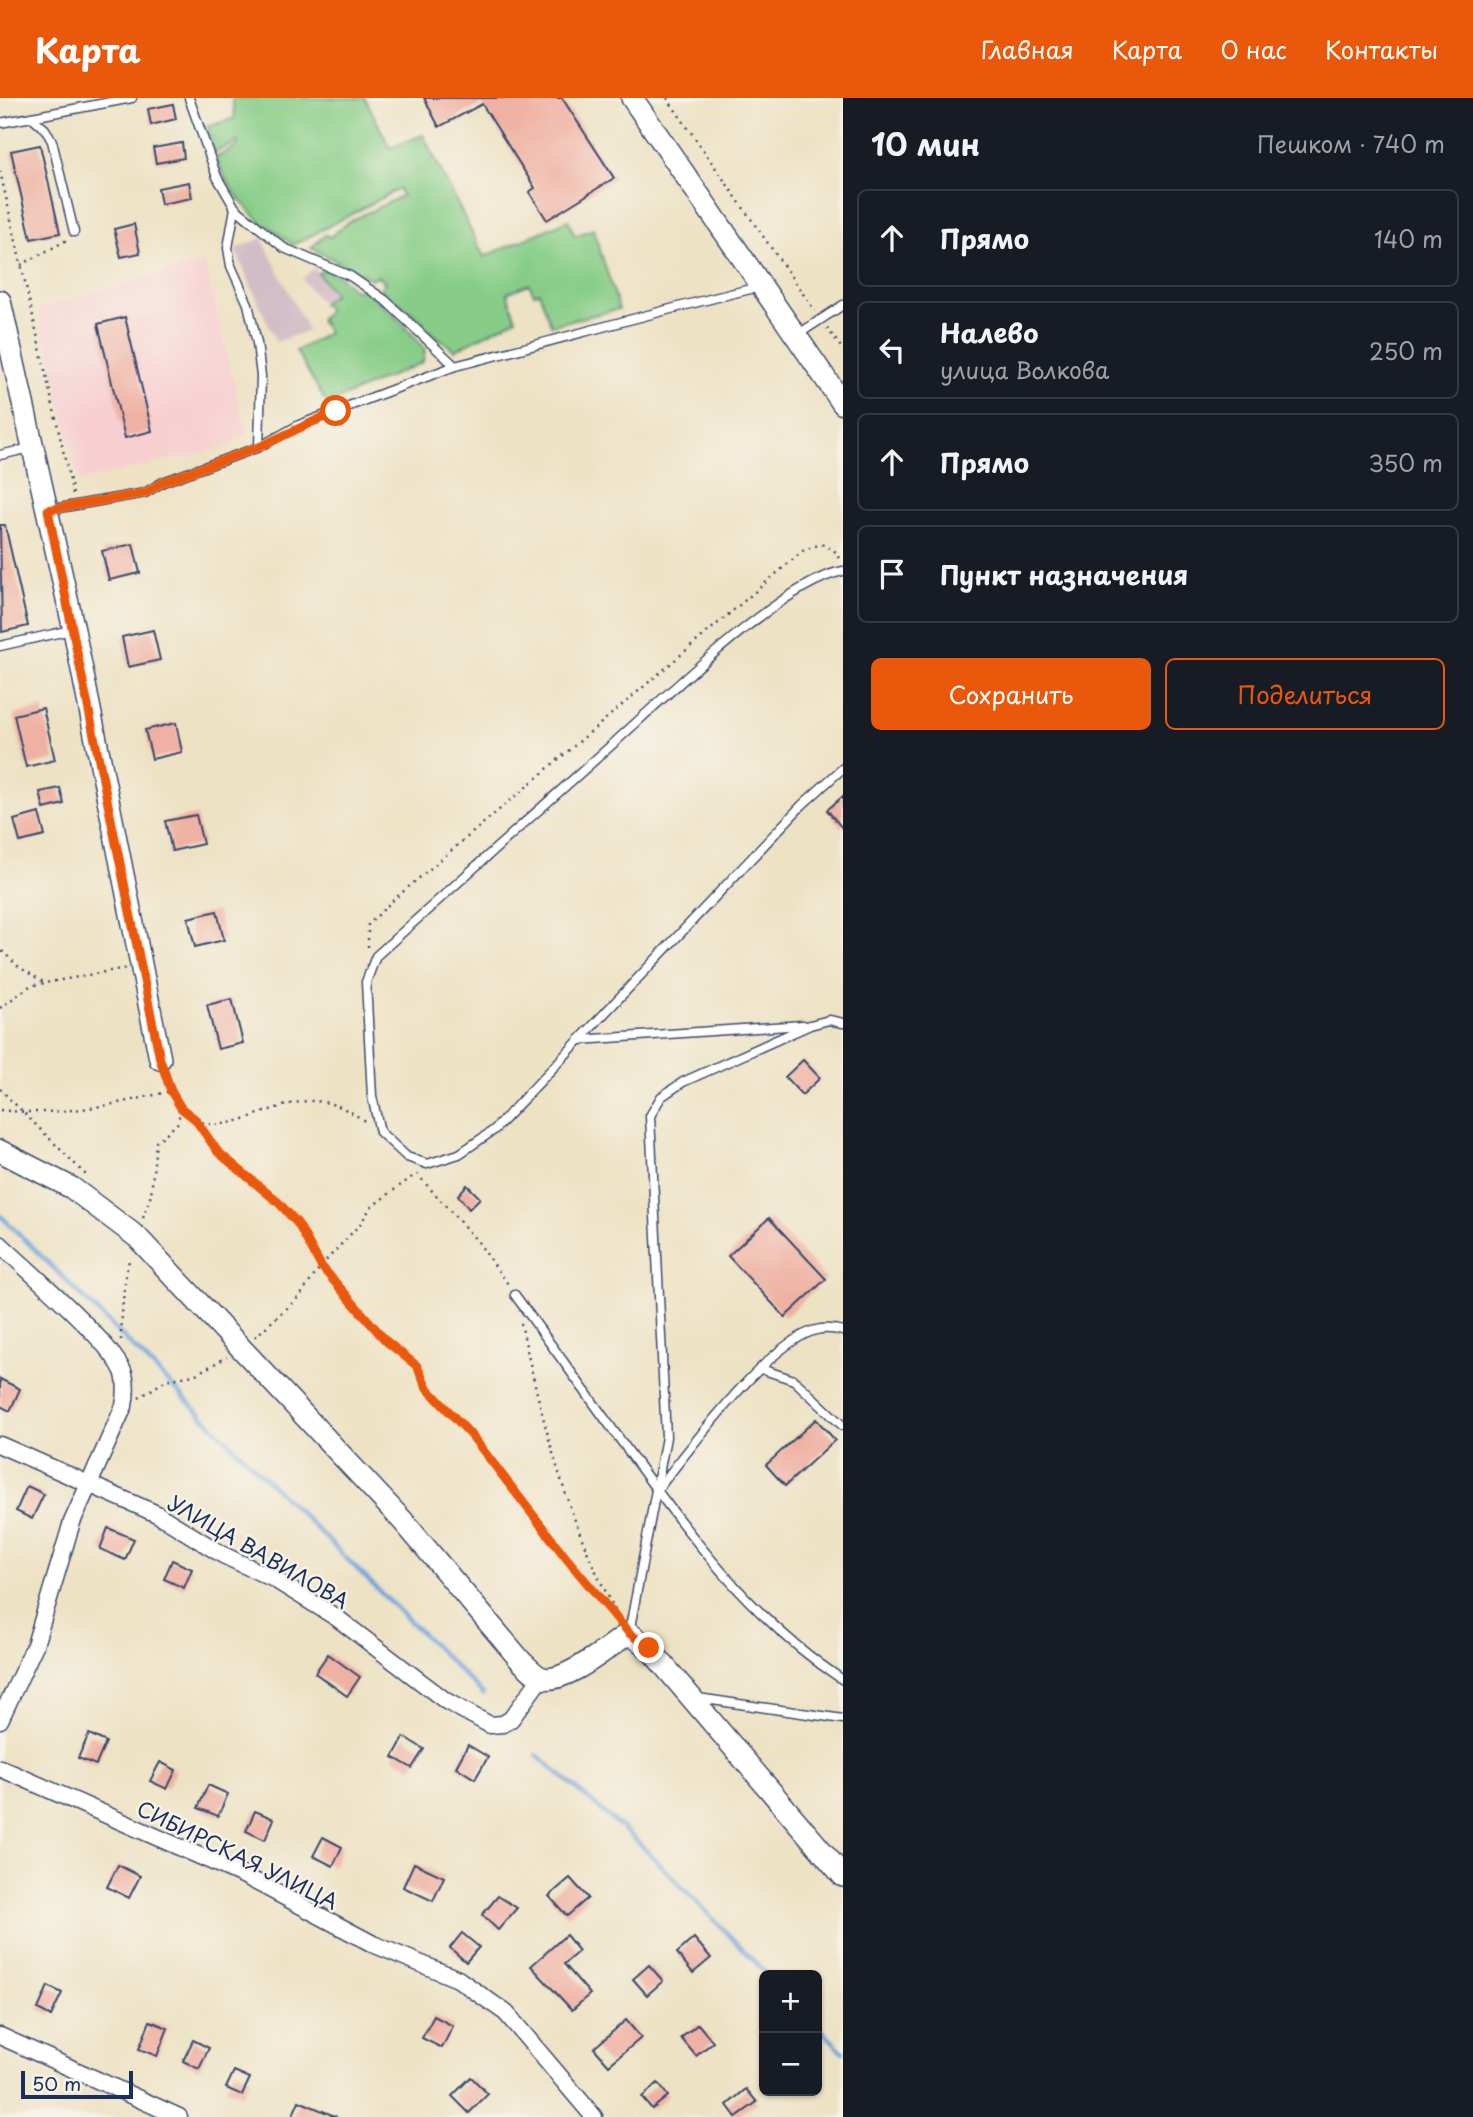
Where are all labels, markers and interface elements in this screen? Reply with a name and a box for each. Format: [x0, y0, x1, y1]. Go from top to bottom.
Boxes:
text: Карта [35, 24, 141, 74]
text: Главная [981, 31, 1074, 67]
text: Карта [1112, 31, 1182, 67]
text: О нас [1220, 31, 1287, 67]
text: Контакты [1325, 31, 1438, 67]
text: 10 мин [871, 121, 980, 166]
text: Пешком · 740 m [1257, 126, 1445, 161]
icon: ahead [873, 219, 911, 257]
text: Прямо [940, 219, 1029, 258]
text: 140 m [1374, 221, 1443, 256]
text: Налево [940, 313, 1038, 352]
icon: left [873, 331, 911, 369]
text: 250 m [1369, 333, 1443, 368]
text: улица Волкова [940, 352, 1109, 387]
route start [320, 395, 351, 426]
icon: ahead [873, 443, 911, 481]
text: Прямо [940, 443, 1029, 482]
text: 350 m [1368, 445, 1443, 480]
icon: arrive [873, 555, 911, 593]
text: Пункт назначения [940, 555, 1188, 594]
button: Сохранить [871, 658, 1151, 730]
button: Поделиться [1165, 658, 1445, 730]
street label: УЛИЦА ВАВИЛОВА [163, 1486, 355, 1616]
route end [633, 1632, 664, 1663]
street label: СИБИРСКАЯ УЛИЦА [132, 1791, 344, 1917]
map controls [759, 1970, 822, 2096]
button: + [759, 1970, 822, 2033]
button: − [759, 2033, 822, 2096]
scale bar [21, 2068, 133, 2100]
text: 50 m [32, 2069, 81, 2097]

